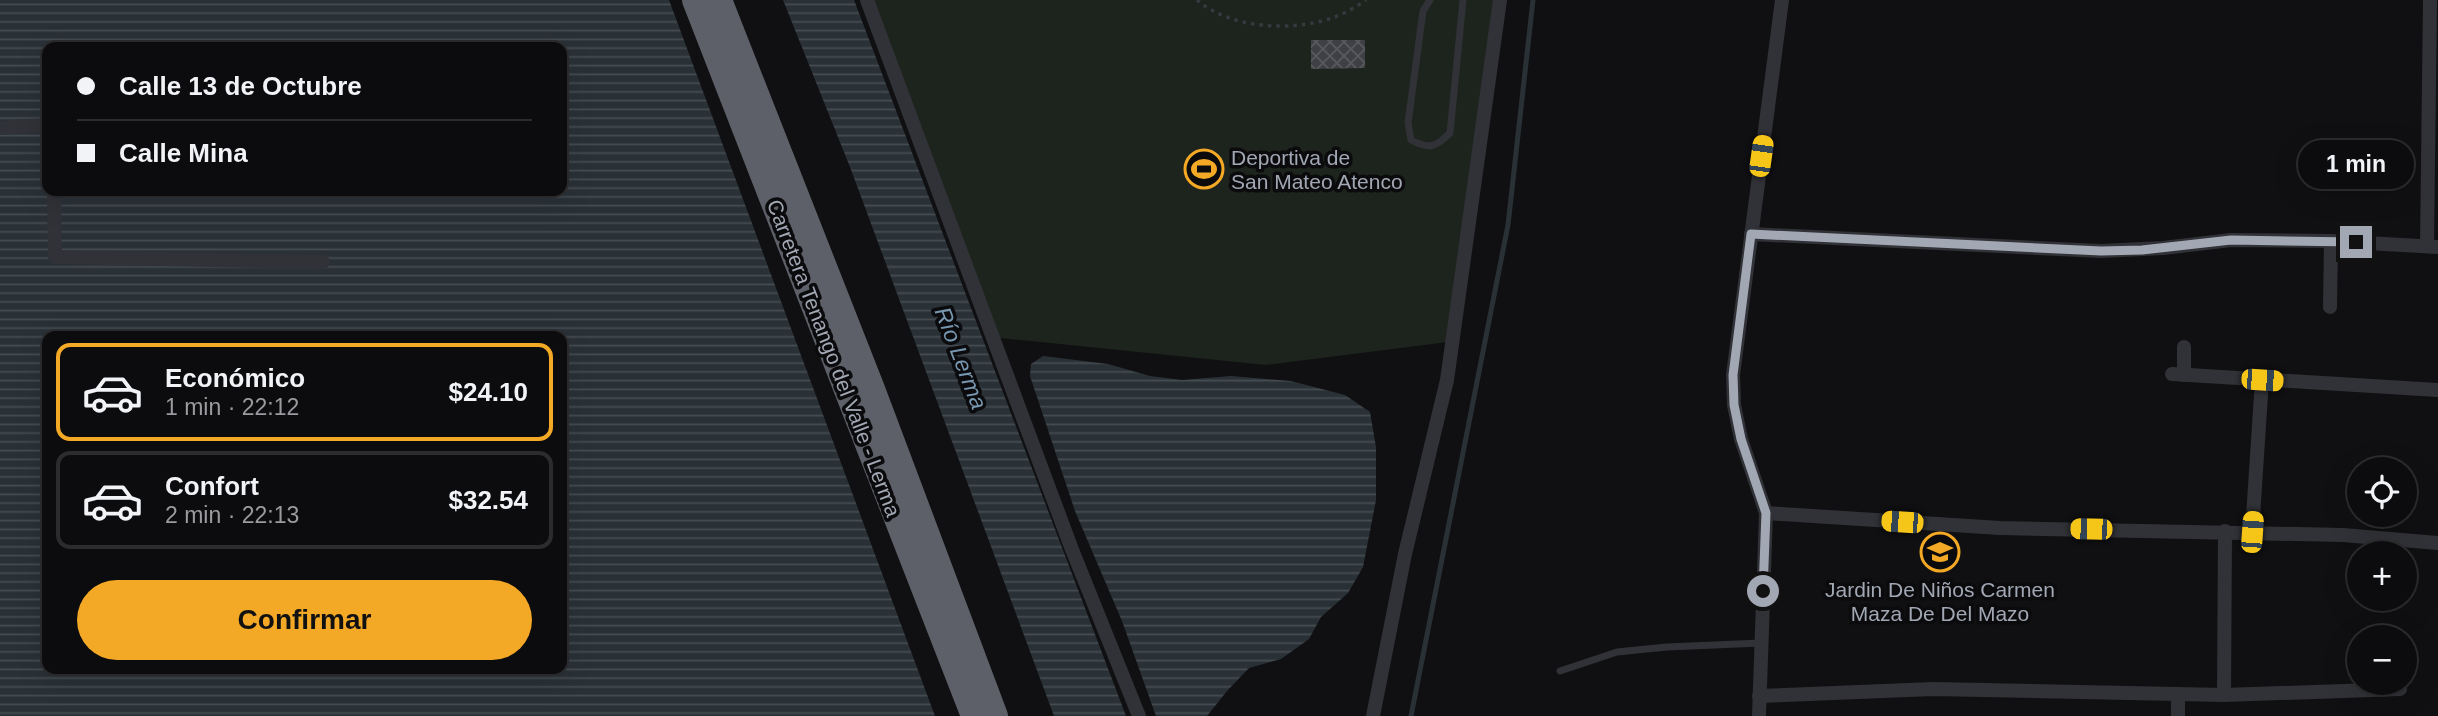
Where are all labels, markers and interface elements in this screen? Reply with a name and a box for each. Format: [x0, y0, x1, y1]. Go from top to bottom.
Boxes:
text: Calle 13 de Octubre [119, 71, 362, 101]
car [1748, 134, 1775, 178]
text: Calle Mina [119, 138, 248, 168]
callout: 1 min [2298, 140, 2414, 190]
place label: Deportiva de San Mateo Atenco [1231, 146, 1403, 193]
sports icon: Deportiva de San Mateo Atenco [1183, 148, 1225, 190]
text: 1 min [2326, 151, 2386, 177]
street label: Carretera Tenango del Valle - Lerma [763, 196, 905, 520]
route end [2340, 226, 2372, 258]
water label: Río Lerma [930, 303, 992, 413]
icon: car [81, 361, 144, 424]
text: Económico [165, 363, 305, 393]
car [2241, 368, 2284, 392]
text: $24.10 [448, 377, 528, 407]
text: 1 min · 22:12 [165, 394, 299, 420]
map controls [2347, 457, 2417, 695]
button: locate [2347, 457, 2417, 527]
icon: car [81, 469, 144, 532]
text: Confort [165, 471, 259, 501]
text: $32.54 [448, 485, 528, 515]
text: 2 min · 22:13 [165, 502, 299, 528]
car [1881, 510, 1924, 534]
car [2241, 510, 2264, 554]
car [2070, 518, 2113, 540]
school or university icon: Jardin De Niños Carmen Maza De Del Mazo [1919, 531, 1961, 573]
button: + [2347, 541, 2417, 611]
route start [1747, 575, 1779, 607]
place label: Jardin De Niños Carmen Maza De Del Mazo [1825, 578, 2055, 625]
button: Confirmar [77, 580, 532, 660]
button: − [2347, 625, 2417, 695]

